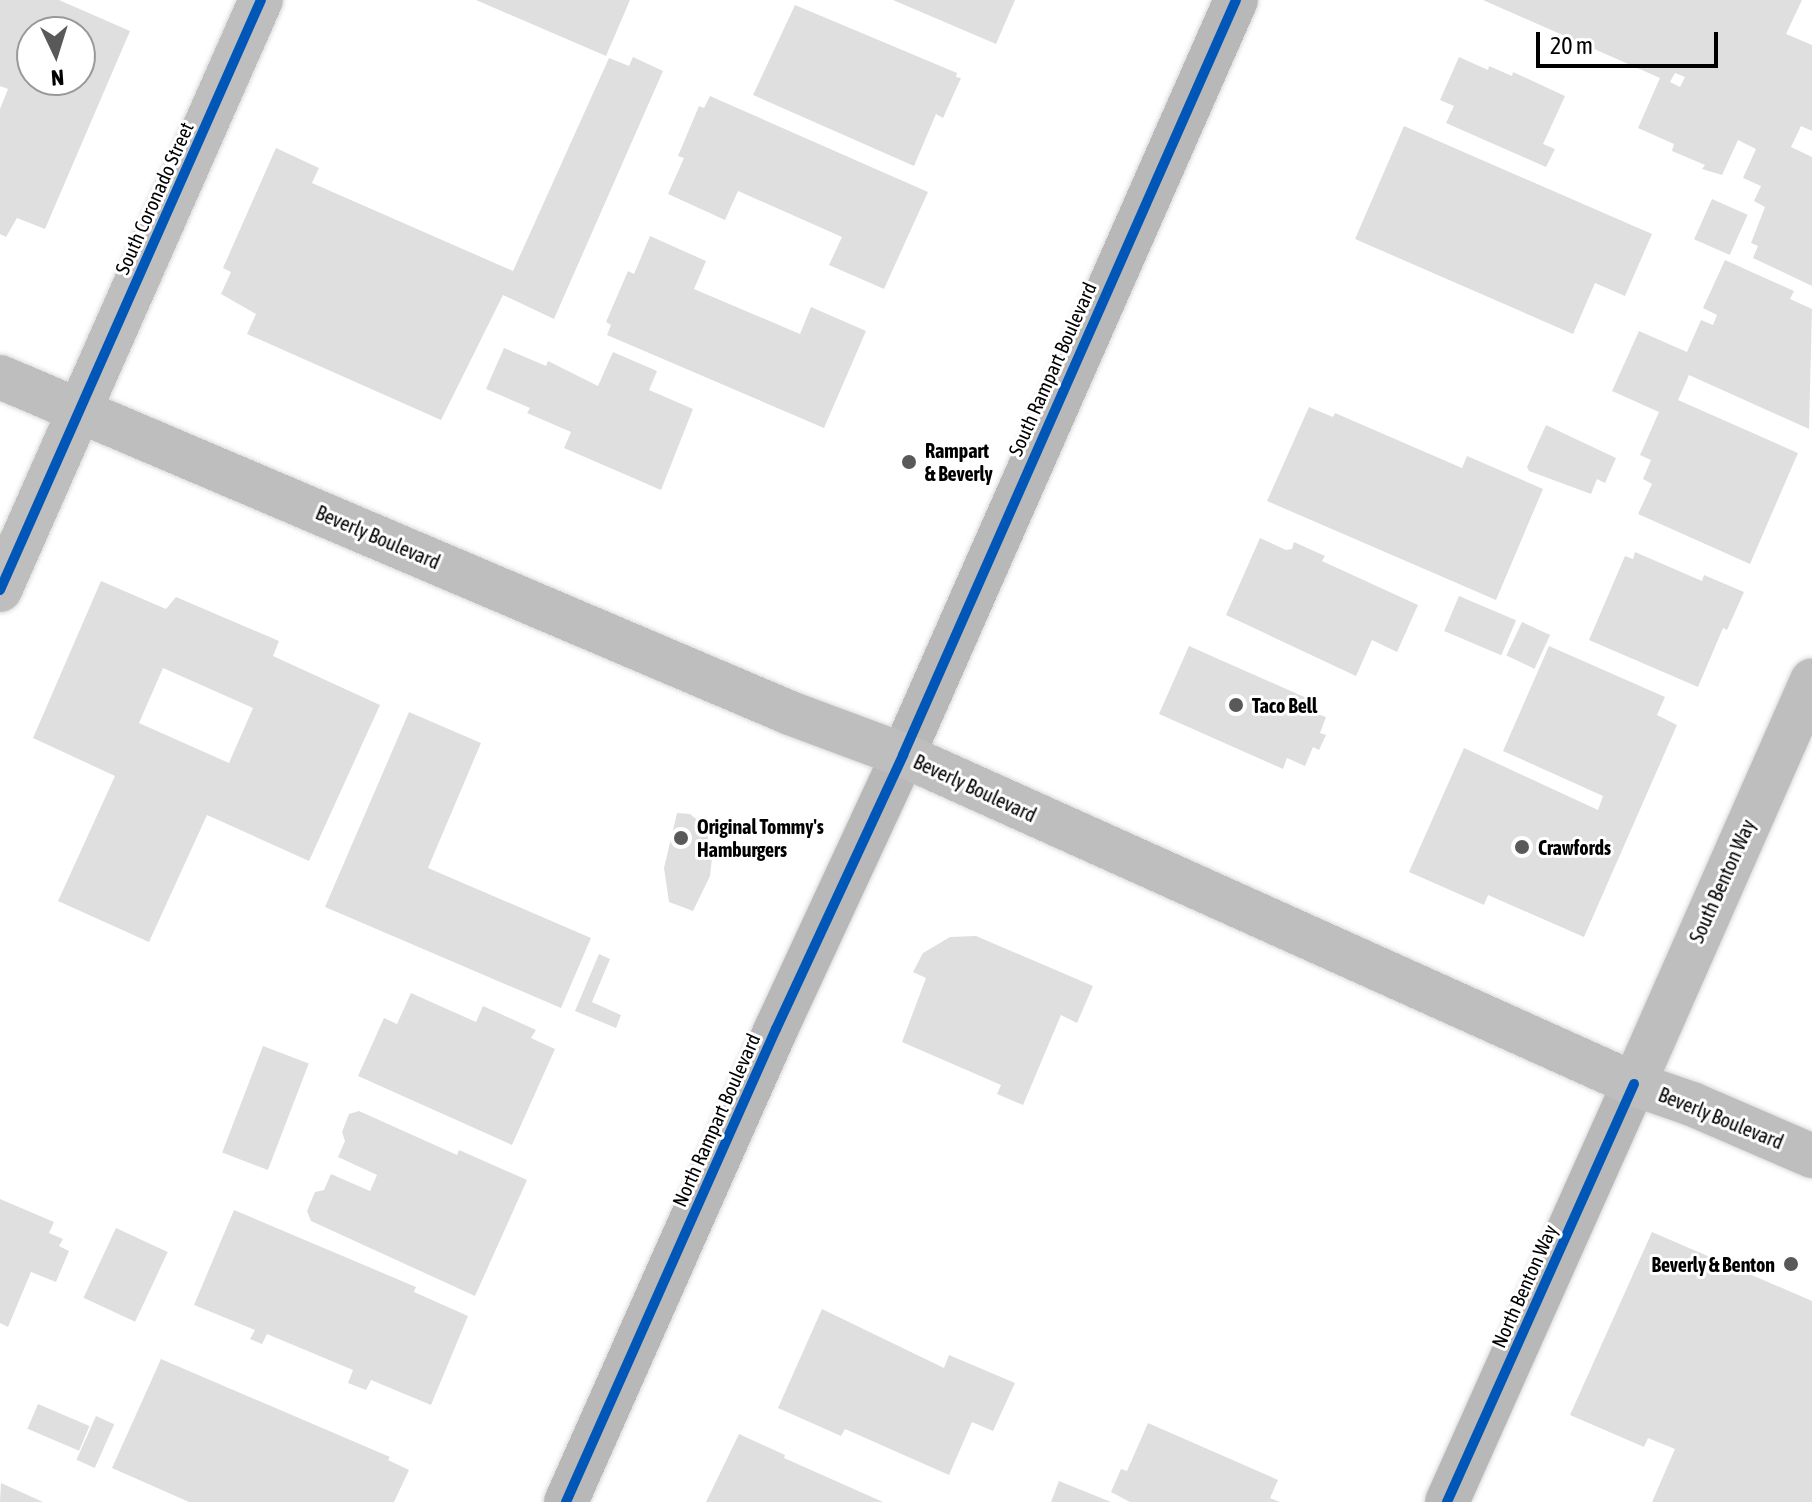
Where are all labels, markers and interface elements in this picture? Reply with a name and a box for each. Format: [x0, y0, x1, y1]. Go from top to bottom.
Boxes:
north arrow [16, 16, 96, 96]
scale bar [1540, 16, 1722, 66]
text: 20 m [1550, 32, 1593, 59]
text: N [50, 65, 65, 91]
street label: South Coronado Street [110, 118, 198, 278]
street label: South Rampart Boulevard [1003, 278, 1101, 460]
place label: Rampart & Beverly [925, 438, 993, 485]
marker: Rampart & Beverly [900, 453, 918, 471]
street label: Beverly Boulevard [312, 500, 444, 574]
place label: Taco Bell [1252, 693, 1317, 717]
marker: Taco Bell [1227, 696, 1245, 714]
street label: Beverly Boulevard [910, 749, 1040, 827]
place label: Original Tommy's Hamburgers [697, 814, 824, 861]
street label: South Benton Way [1684, 815, 1760, 947]
marker: Original Tommy's Hamburgers [672, 829, 690, 847]
place label: Crawfords [1538, 835, 1611, 859]
marker: Crawfords [1513, 838, 1531, 856]
street label: North Rampart Boulevard [667, 1030, 765, 1210]
street label: Beverly Boulevard [1655, 1082, 1787, 1154]
street label: North Benton Way [1486, 1221, 1562, 1351]
place label: Beverly & Benton [1651, 1252, 1775, 1276]
marker: Beverly & Benton [1782, 1255, 1800, 1273]

